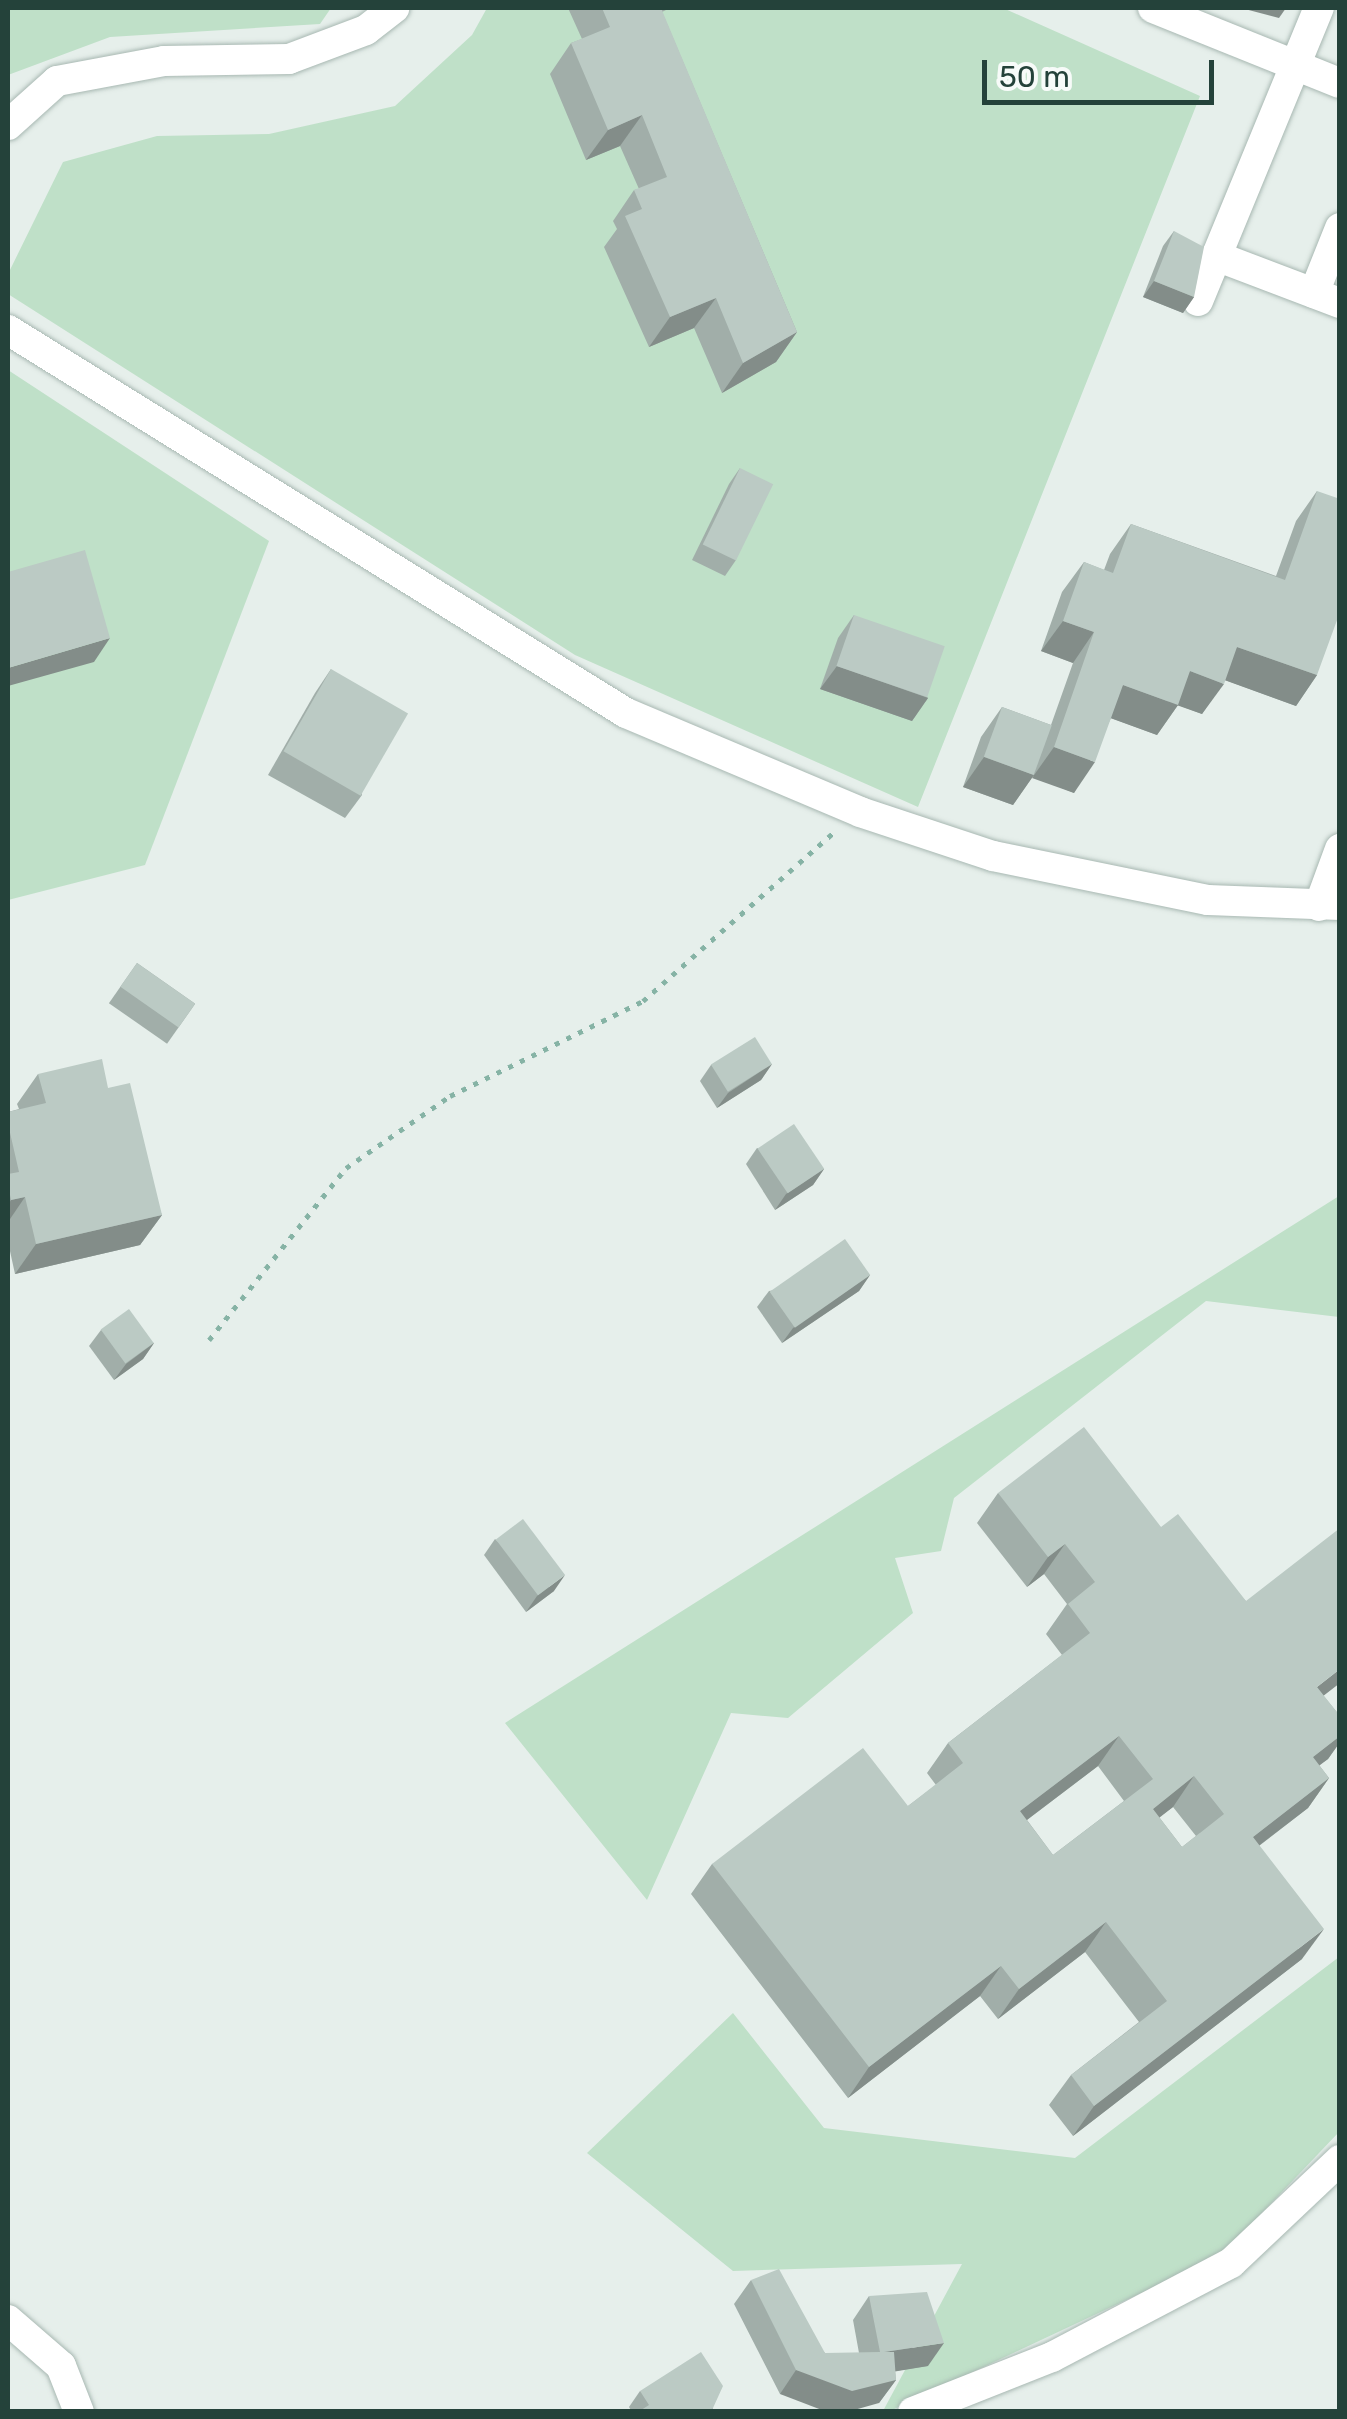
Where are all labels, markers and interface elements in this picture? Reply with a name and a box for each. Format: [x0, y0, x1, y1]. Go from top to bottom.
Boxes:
scale bar [987, 40, 1220, 102]
text: 50 m [999, 59, 1070, 95]

